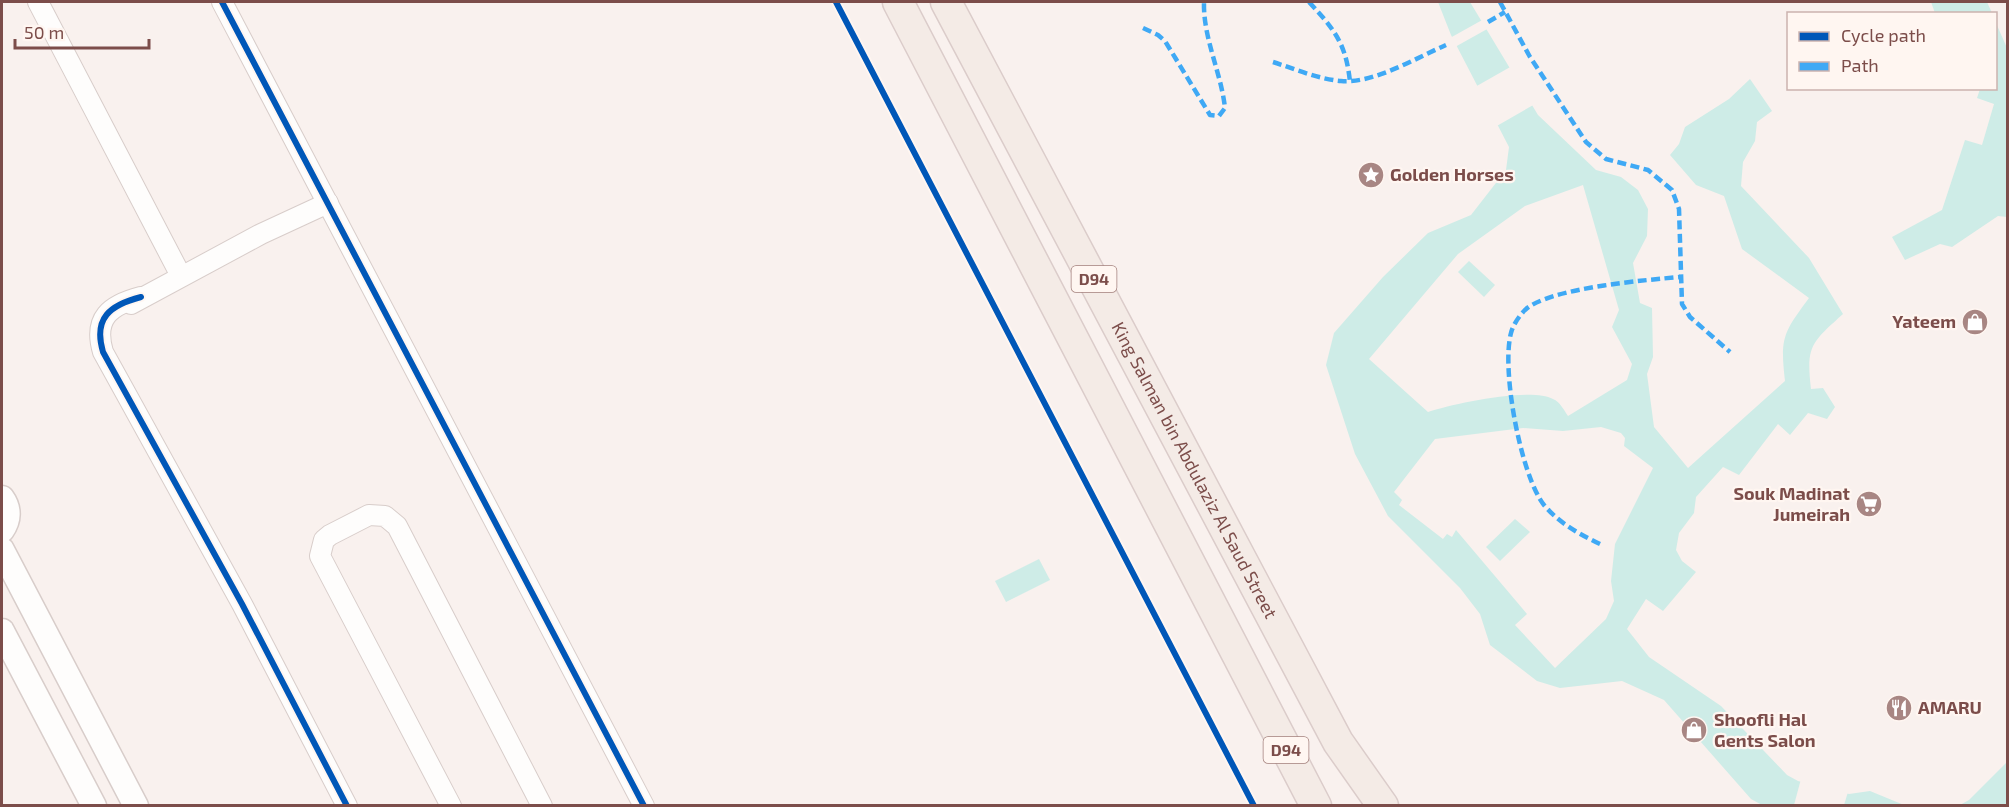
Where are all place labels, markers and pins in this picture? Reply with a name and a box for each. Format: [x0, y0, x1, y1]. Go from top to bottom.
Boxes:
place icon: Golden Horses [1356, 160, 1386, 190]
place label: Golden Horses [1390, 163, 1514, 185]
shop icon: Yateem [1960, 307, 1990, 337]
place label: Yateem [1892, 310, 1956, 332]
place label: Souk Madinat Jumeirah [1733, 482, 1851, 525]
supermarket icon: Souk Madinat Jumeirah [1854, 489, 1884, 519]
restaurant icon: AMARU [1884, 693, 1914, 723]
place label: AMARU [1918, 696, 1982, 718]
place label: Shoofli Hal Gents Salon [1714, 708, 1816, 751]
shop icon: Shoofli Hal Gents Salon [1679, 715, 1709, 745]

